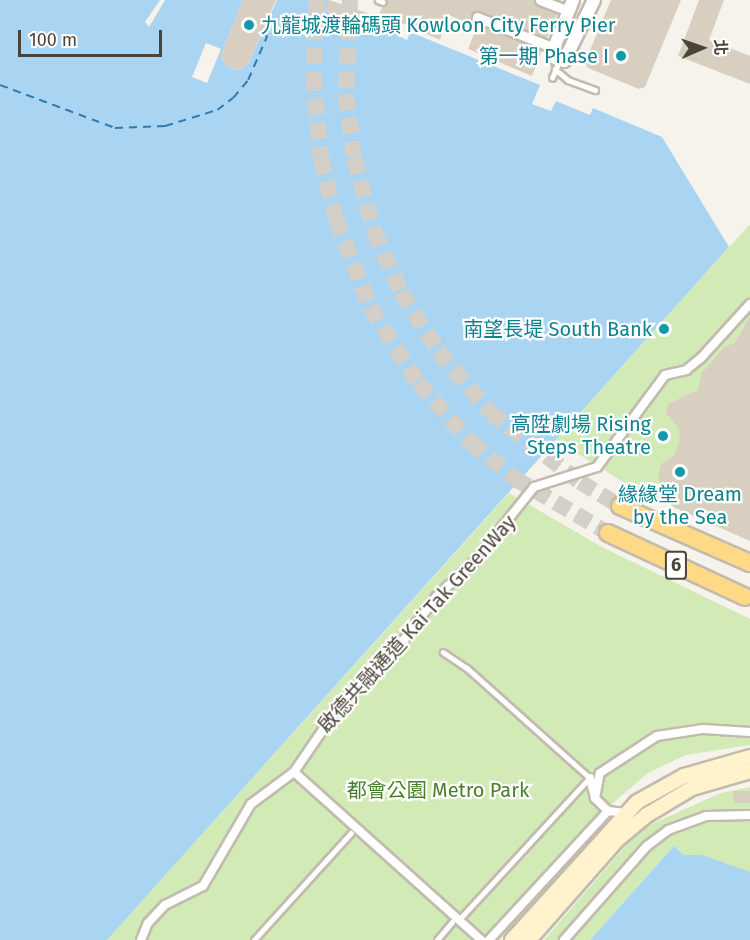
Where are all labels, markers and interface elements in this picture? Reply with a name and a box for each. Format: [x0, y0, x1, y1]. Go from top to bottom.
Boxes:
place label: 九龍城渡輪碼頭 Kowloon City Ferry Pier [261, 13, 616, 37]
scale bar [21, 18, 165, 56]
marker: 九龍城渡輪碼頭 Kowloon City Ferry Pier [242, 18, 256, 32]
north arrow [672, 18, 732, 78]
text: 100 m [29, 29, 77, 51]
text: 北 [711, 39, 730, 56]
place label: 第一期 Phase I [479, 44, 609, 68]
marker: 第一期 Phase I [614, 49, 628, 63]
place label: 南望長堤 South Bank [463, 317, 652, 341]
marker: 南望長堤 South Bank [657, 322, 671, 336]
place label: 高陞劇場 Rising Steps Theatre [511, 412, 651, 459]
marker: 高陞劇場 Rising Steps Theatre [656, 429, 670, 443]
marker: 緣緣堂 Dream by the Sea [673, 465, 687, 479]
place label: 緣緣堂 Dream by the Sea [618, 482, 742, 529]
street label: 啟德共融通道 Kai Tak GreenWay [313, 510, 521, 738]
road number: 6 [664, 550, 688, 580]
park label: 都會公園 Metro Park [347, 778, 529, 802]

